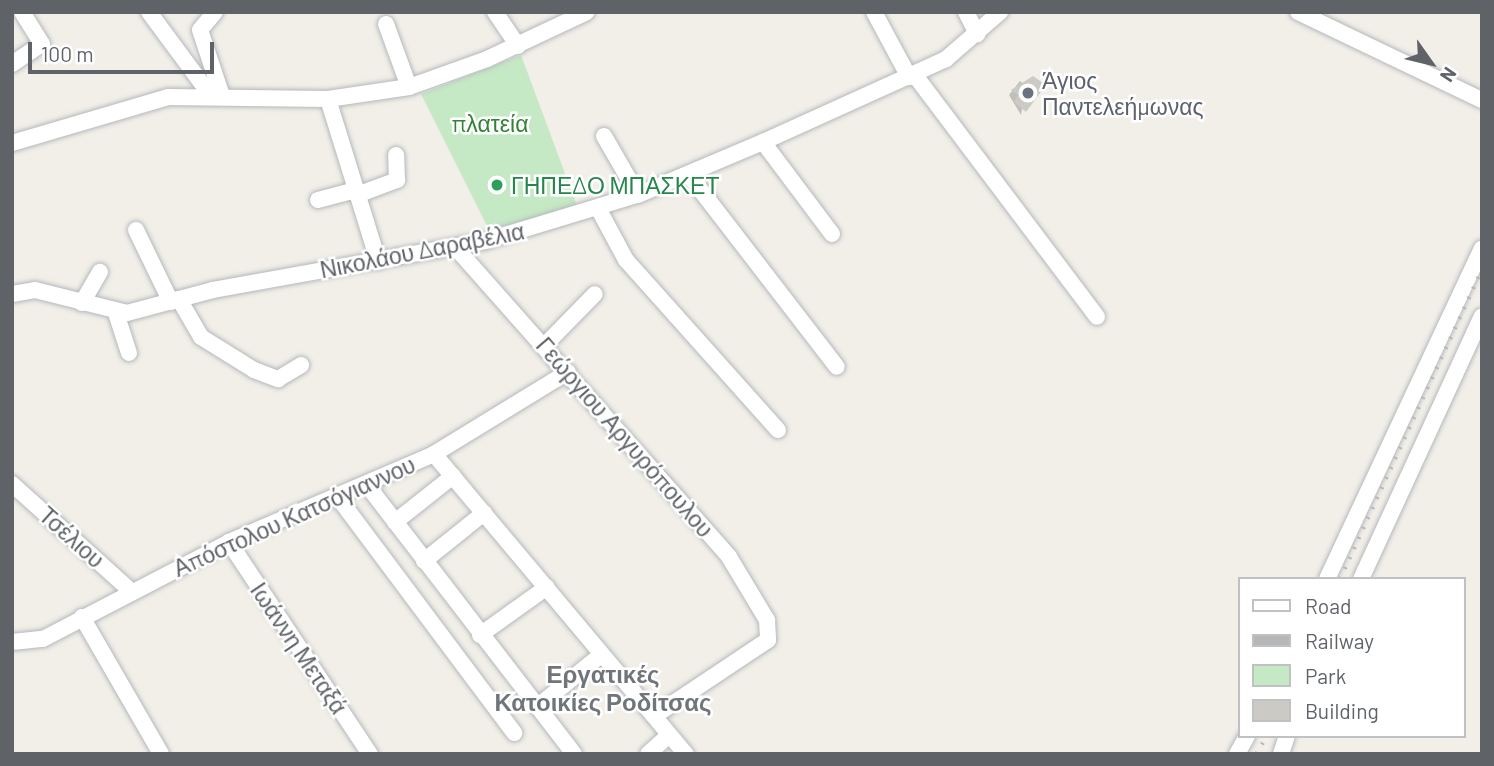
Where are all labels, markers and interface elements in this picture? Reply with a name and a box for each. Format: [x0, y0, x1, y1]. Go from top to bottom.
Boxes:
scale bar [32, 28, 217, 72]
north arrow [1396, 28, 1466, 98]
text: 100 m [41, 41, 94, 66]
text: N [1436, 63, 1462, 87]
place label: Άγιος Παντελεήμωνας [1042, 66, 1204, 120]
marker: Άγιος Παντελεήμωνας [1020, 85, 1036, 101]
park label: πλατεία [451, 109, 529, 137]
place label: ΓΗΠΕΔΟ ΜΠΑΣΚΕΤ [511, 171, 719, 199]
marker: ΓΗΠΕΔΟ ΜΠΑΣΚΕΤ [489, 177, 505, 193]
street label: Νικολάου Δαραβέλια [318, 217, 526, 283]
street label: Γεώργιου Αργυρόπουλου [531, 331, 719, 543]
street label: Απόστολου Κατσόγιαννου [169, 450, 419, 582]
street label: Τσέλιου [34, 501, 110, 573]
street label: Ιωάννη Μεταξά [245, 577, 353, 719]
legend [1238, 577, 1466, 738]
text: Road [1305, 593, 1351, 618]
text: Railway [1305, 628, 1374, 653]
district label: Εργατικές Κατοικίες Ροδίτσας [494, 660, 712, 716]
text: Park [1305, 663, 1346, 688]
text: Building [1305, 698, 1379, 723]

